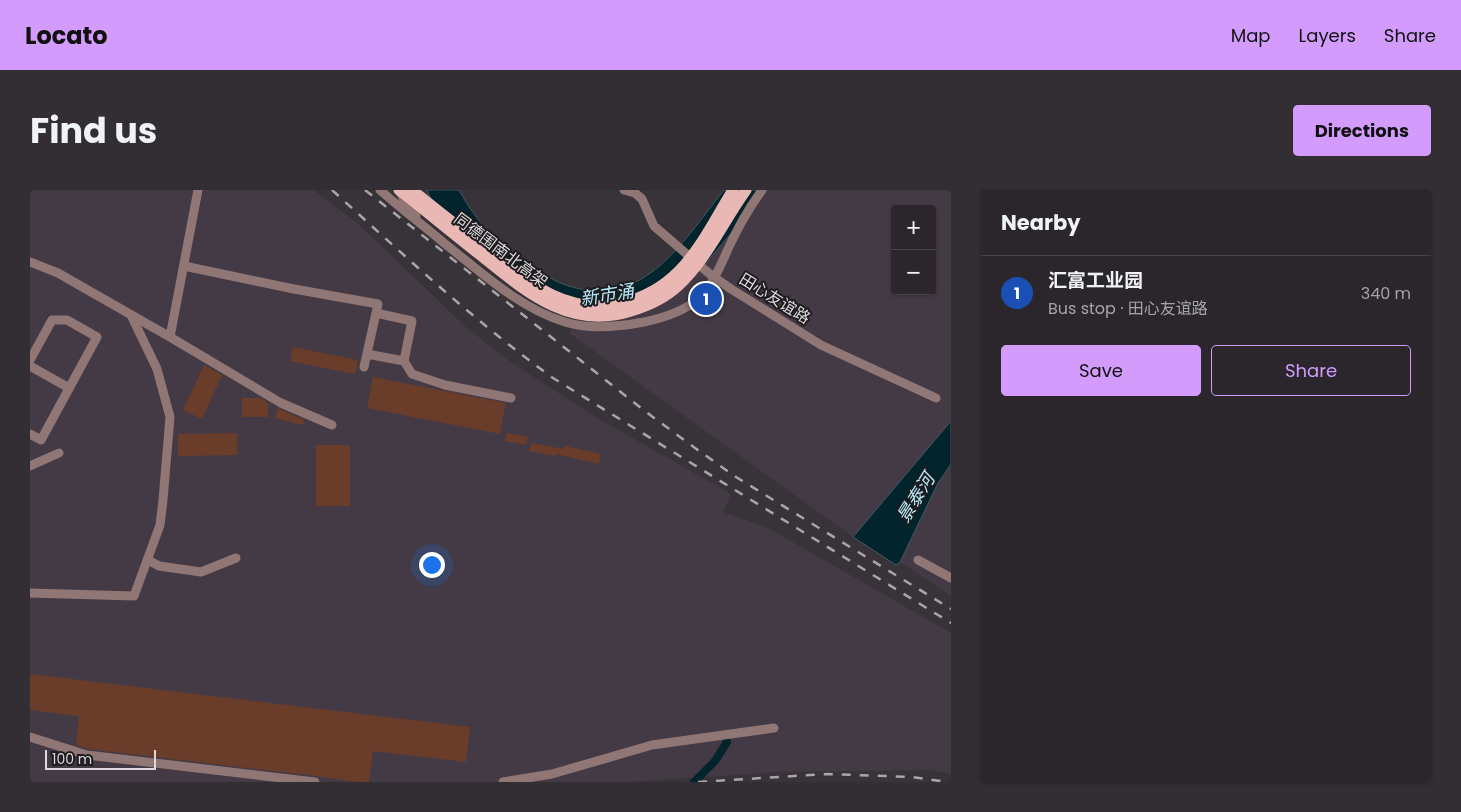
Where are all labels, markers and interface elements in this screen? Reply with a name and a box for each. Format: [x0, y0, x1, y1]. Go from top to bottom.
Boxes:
text: Locato [25, 19, 108, 52]
text: Map [1231, 23, 1271, 48]
text: Layers [1299, 23, 1356, 48]
text: Share [1384, 23, 1436, 48]
button: Directions [1293, 105, 1431, 156]
text: Find us [30, 106, 157, 155]
map controls [891, 205, 936, 295]
button: + [891, 205, 936, 250]
street label: 同德围南北高架 [449, 208, 552, 293]
text: Nearby [1001, 208, 1081, 237]
button: − [891, 250, 936, 295]
street label: 田心友谊路 [735, 267, 815, 329]
text: 汇富工业园 [1048, 267, 1143, 294]
water label: 新市涌 [578, 278, 638, 311]
pin: 1 [690, 280, 722, 318]
text: 1 [1014, 282, 1020, 305]
text: 340 m [1361, 282, 1411, 305]
text: Bus stop · 田心友谊路 [1048, 297, 1208, 320]
button: Save [1001, 345, 1201, 396]
button: Share [1211, 345, 1411, 396]
water label: 景泰河 [891, 466, 942, 527]
your location [419, 552, 445, 578]
scale bar [45, 747, 156, 770]
text: 100 m [52, 749, 92, 769]

